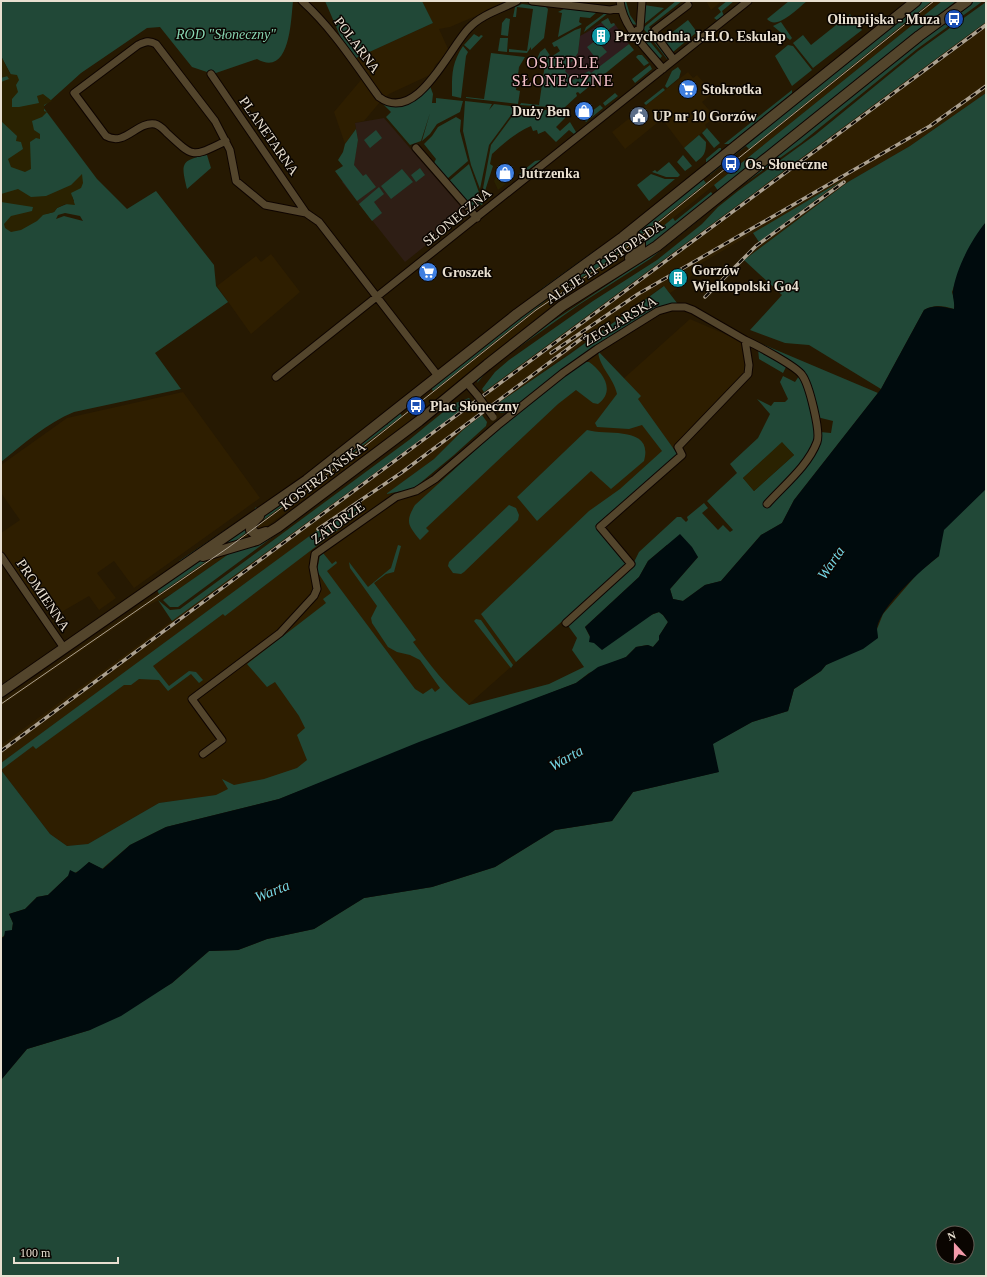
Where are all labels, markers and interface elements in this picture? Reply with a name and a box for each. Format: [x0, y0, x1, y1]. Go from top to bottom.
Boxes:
bus stop icon: Olimpijska - Muza [943, 8, 965, 30]
place label: Olimpijska - Muza [827, 12, 940, 27]
street label: POLARNA [331, 14, 383, 77]
building icon: Przychodnia J.H.O. Eskulap [590, 25, 612, 47]
park label: ROD "Słoneczny" [175, 27, 276, 42]
place label: Przychodnia J.H.O. Eskulap [615, 29, 786, 44]
district label: OSIEDLE SŁONECZNE [512, 54, 614, 89]
supermarket icon: Stokrotka [677, 78, 699, 100]
place label: Stokrotka [702, 82, 762, 97]
street label: PLANETARNA [236, 94, 302, 179]
shop icon: Duży Ben [573, 100, 595, 122]
place label: Duży Ben [512, 104, 570, 119]
public building icon: UP nr 10 Gorzów [628, 105, 650, 127]
place label: UP nr 10 Gorzów [653, 109, 757, 124]
bus stop icon: Os. Słoneczne [720, 153, 742, 175]
place label: Os. Słoneczne [745, 157, 827, 172]
shop icon: Jutrzenka [494, 162, 516, 184]
place label: Jutrzenka [519, 166, 580, 181]
street label: SŁONECZNA [420, 184, 495, 249]
street label: ALEJE 11 LISTOPADA [544, 217, 667, 307]
supermarket icon: Groszek [417, 261, 439, 283]
place label: Gorzów Wielkopolski Go4 [692, 263, 799, 294]
place label: Groszek [442, 265, 492, 280]
building icon: Gorzów Wielkopolski Go4 [667, 267, 689, 289]
street label: ŻEGLARSKA [580, 293, 660, 349]
bus stop icon: Plac Słoneczny [405, 395, 427, 417]
place label: Plac Słoneczny [430, 399, 519, 414]
street label: KOSTRZYŃSKA [277, 438, 369, 513]
street label: ZATORZE [309, 499, 367, 547]
water label: Warta [814, 544, 848, 582]
street label: PROMIENNA [14, 556, 73, 634]
water label: Warta [546, 742, 586, 774]
water label: Warta [252, 877, 292, 905]
north arrow [935, 1225, 975, 1265]
text: N [946, 1229, 957, 1243]
scale bar [14, 1239, 118, 1265]
text: 100 m [20, 1246, 51, 1260]

